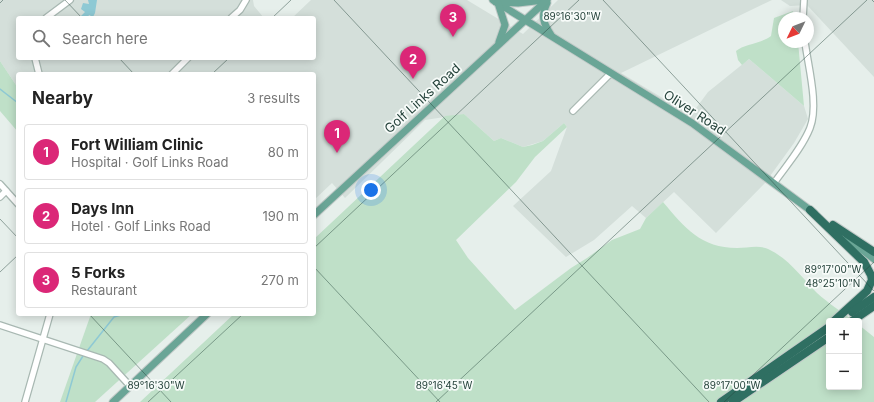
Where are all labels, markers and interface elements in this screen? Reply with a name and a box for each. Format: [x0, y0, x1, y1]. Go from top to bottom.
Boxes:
pin: 3 [440, 4, 466, 37]
text: 89°16'30"W [543, 10, 601, 22]
north arrow [778, 12, 814, 48]
search box [16, 16, 316, 60]
icon: search [30, 27, 52, 49]
text: Search here [62, 29, 148, 48]
pin: 2 [400, 46, 426, 79]
street label: Golf Links Road [381, 60, 463, 136]
street label: Oliver Road [661, 86, 729, 138]
text: Nearby [32, 88, 93, 108]
text: 3 results [247, 90, 300, 106]
pin: 1 [324, 120, 350, 153]
text: Fort William Clinic [71, 135, 203, 154]
text: 1 [43, 144, 49, 160]
text: 80 m [268, 144, 299, 160]
text: Hospital · Golf Links Road [71, 154, 229, 170]
your location [361, 180, 381, 200]
text: Days Inn [71, 199, 134, 218]
text: 2 [42, 208, 50, 224]
text: 190 m [262, 208, 299, 224]
text: Hotel · Golf Links Road [71, 218, 211, 234]
text: 5 Forks [71, 263, 125, 282]
text: 89°17'00"W [805, 263, 862, 275]
text: 3 [42, 272, 50, 288]
text: 270 m [261, 272, 299, 288]
text: 48°25'10"N [806, 277, 860, 289]
text: Restaurant [71, 282, 137, 298]
map controls [826, 318, 862, 390]
button: + [826, 318, 862, 354]
button: − [826, 354, 862, 390]
text: 89°16'30"W [127, 379, 185, 391]
text: 89°16'45"W [416, 379, 472, 391]
text: 89°17'00"W [704, 379, 761, 391]

